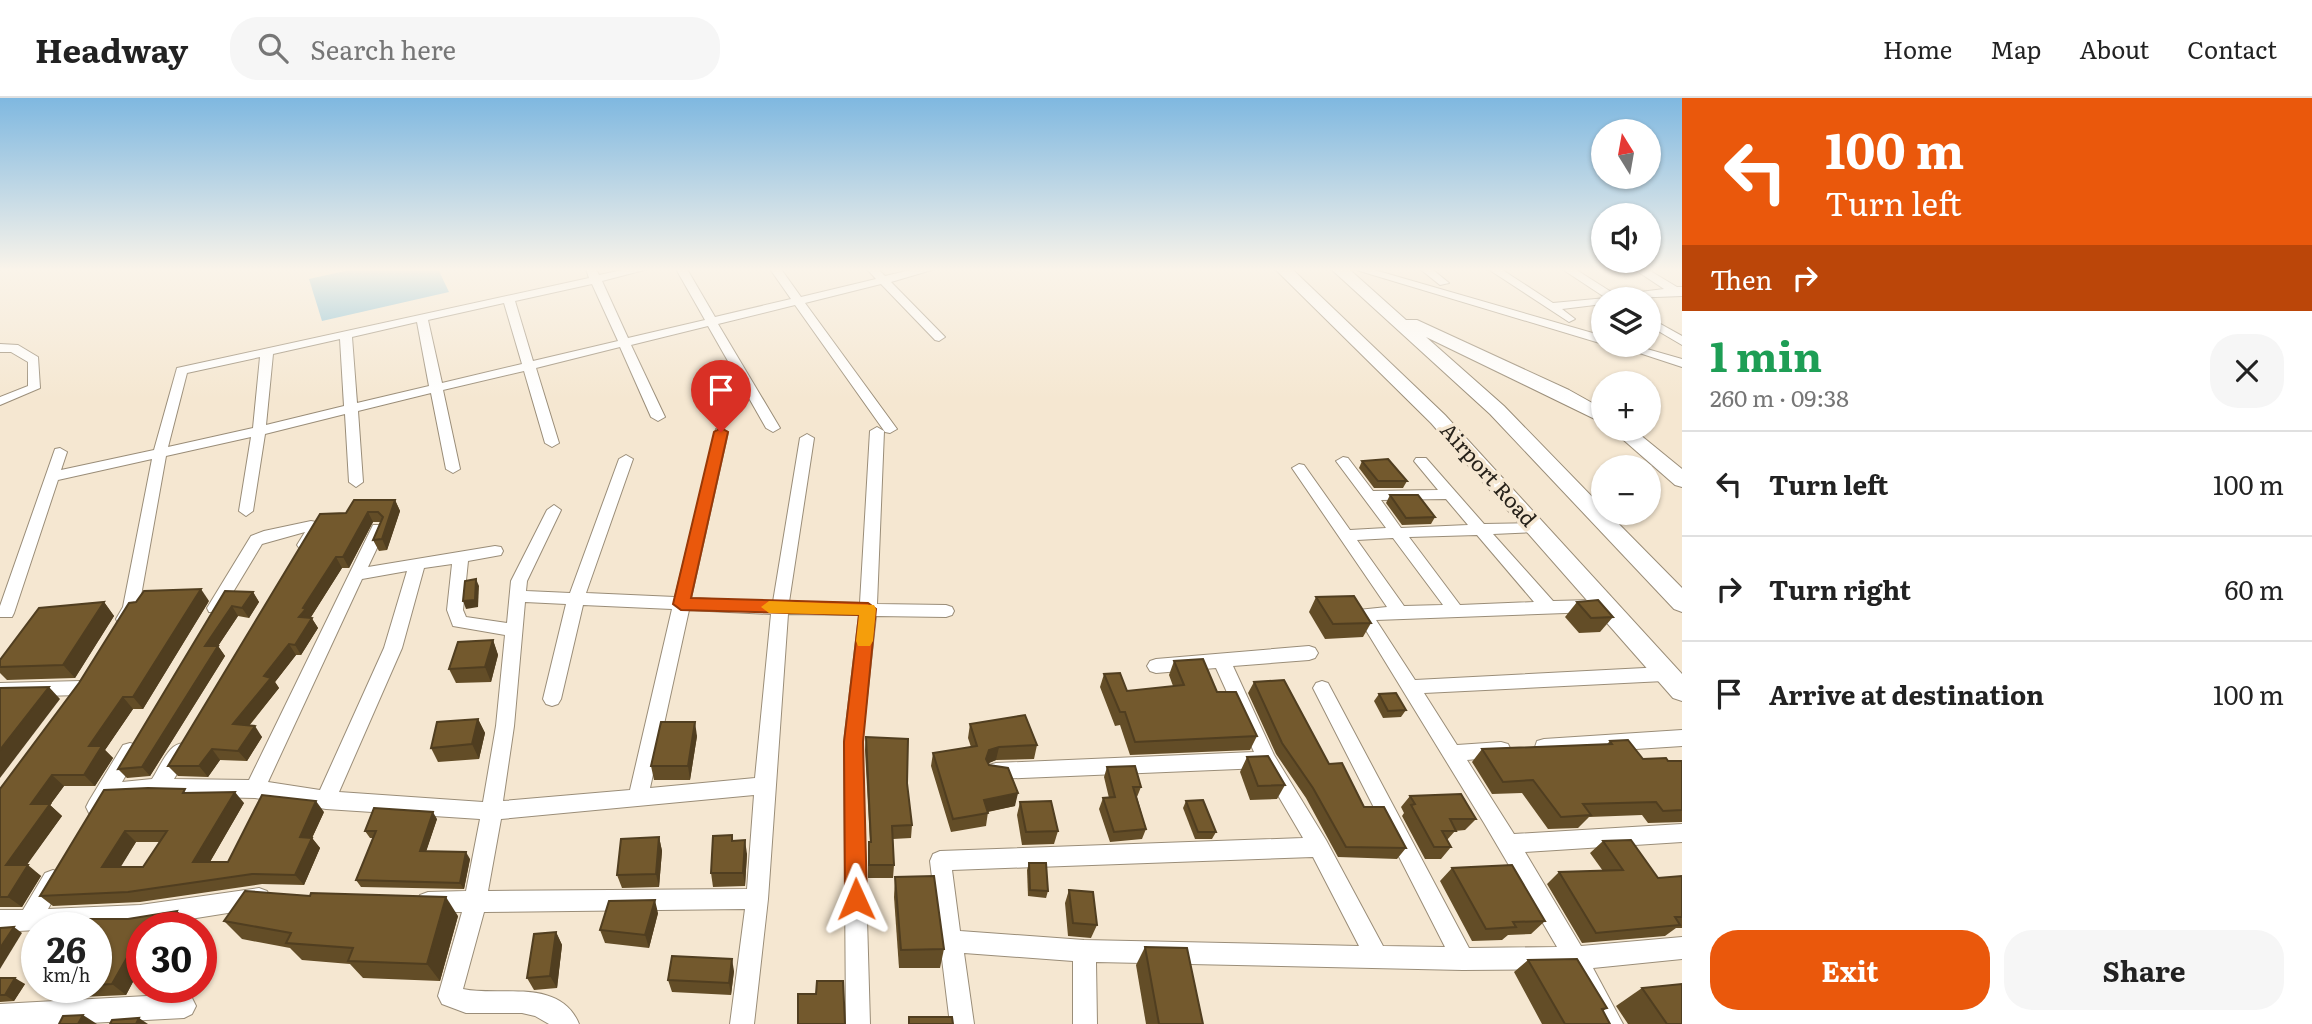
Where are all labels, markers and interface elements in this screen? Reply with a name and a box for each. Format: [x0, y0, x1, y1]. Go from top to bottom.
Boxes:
search box [230, 17, 720, 80]
text: Headway [35, 24, 188, 73]
icon: search [254, 29, 292, 67]
text: Search here [310, 29, 456, 68]
text: Home [1883, 31, 1952, 66]
text: Map [1990, 31, 2041, 66]
text: About [2079, 31, 2149, 66]
text: Contact [2187, 31, 2277, 66]
text: 100 m [1825, 111, 1964, 184]
north arrow [1591, 119, 1661, 189]
map controls [1591, 119, 1661, 525]
icon: left [1710, 126, 1801, 217]
text: Turn left [1825, 178, 1962, 226]
button: sound [1591, 203, 1661, 273]
text: Then [1710, 259, 1772, 298]
icon: right [1786, 259, 1824, 297]
button: layers [1591, 287, 1661, 357]
text: 1 min [1710, 323, 1822, 385]
button: close [2210, 334, 2284, 408]
pin [691, 360, 751, 432]
icon: arrive [702, 371, 740, 409]
button: + [1591, 371, 1661, 441]
text: 260 m · 09:38 [1710, 380, 1849, 414]
street label: Airport Road [1435, 414, 1545, 532]
button: − [1591, 455, 1661, 525]
text: Turn left [1769, 464, 1888, 503]
text: 100 m [2213, 464, 2284, 503]
icon: left [1710, 465, 1748, 503]
text: Turn right [1769, 569, 1911, 608]
text: 60 m [2225, 569, 2284, 608]
icon: right [1710, 570, 1748, 608]
text: Arrive at destination [1769, 674, 2044, 713]
text: 100 m [2213, 674, 2284, 713]
icon: arrive [1710, 675, 1748, 713]
position arrow [819, 862, 893, 936]
speed limit sign: 30 [126, 912, 217, 1003]
text: 26 [47, 922, 86, 974]
button: Exit [1710, 930, 1990, 1010]
button: Share [2004, 930, 2284, 1010]
text: km/h [43, 961, 90, 988]

